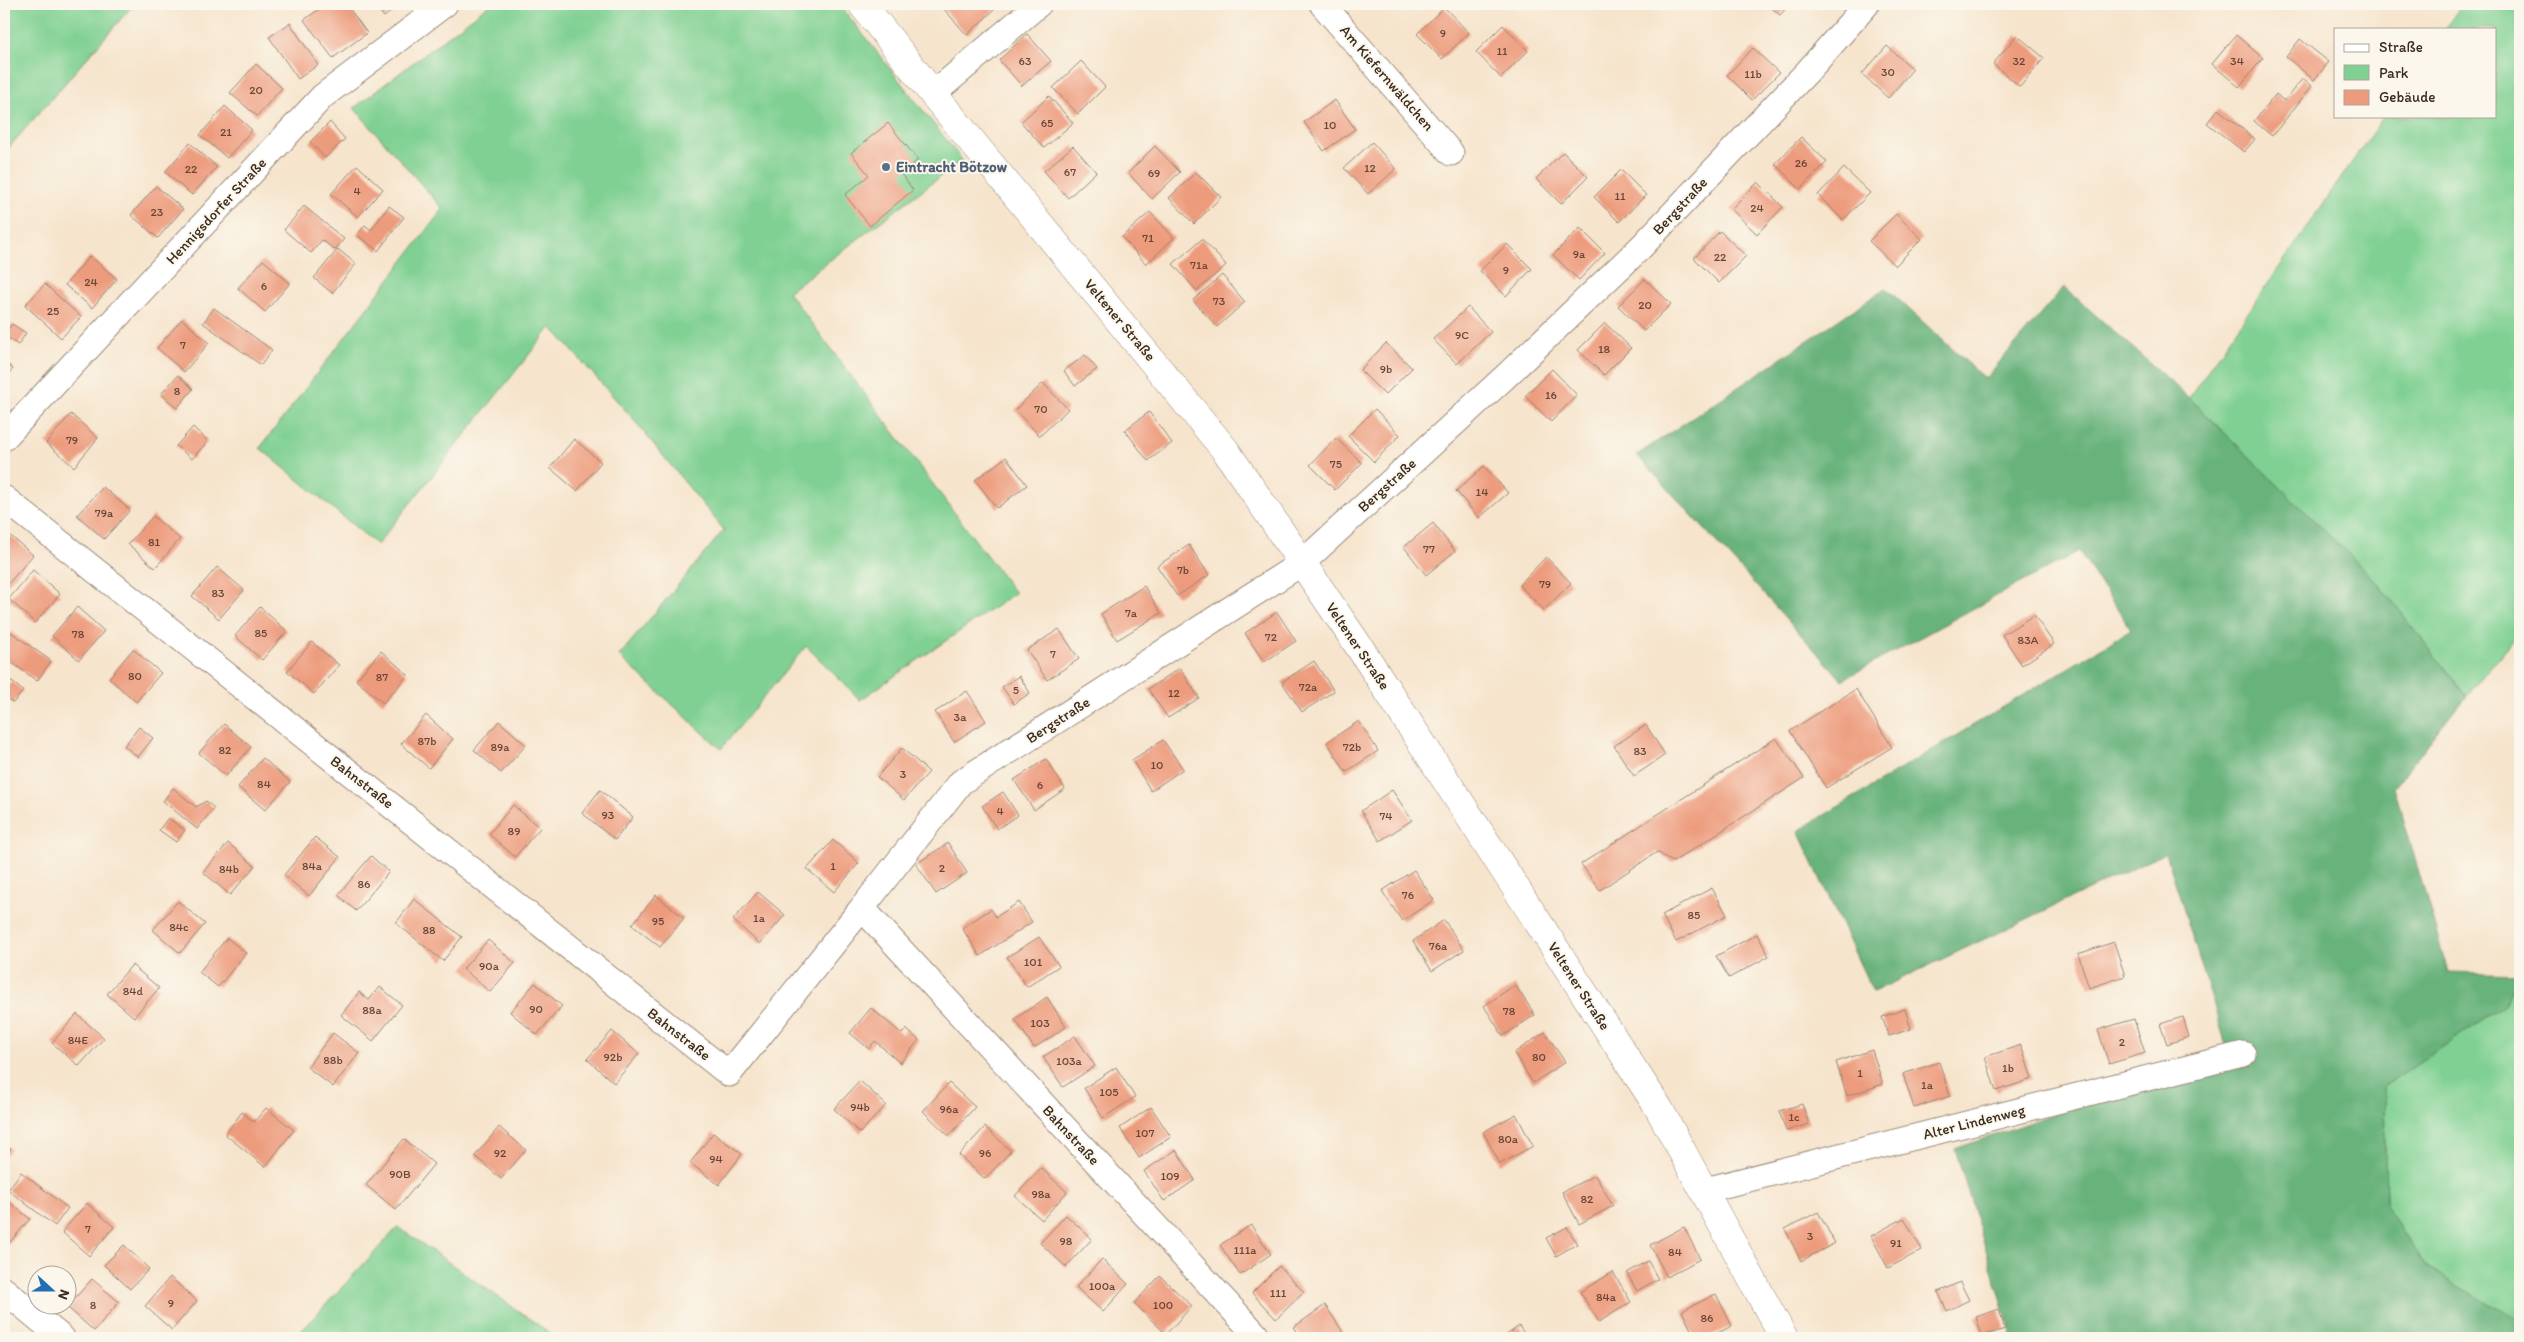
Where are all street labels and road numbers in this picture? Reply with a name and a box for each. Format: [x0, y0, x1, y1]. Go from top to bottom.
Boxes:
street label: Am Kiefernwäldchen [1336, 21, 1438, 135]
street label: Hennigsdorfer Straße [162, 154, 270, 268]
street label: Bergstraße [1649, 173, 1711, 239]
street label: Veltener Straße [1080, 275, 1160, 365]
street label: Bergstraße [1354, 454, 1420, 516]
street label: Veltener Straße [1322, 599, 1394, 693]
street label: Bergstraße [1023, 693, 1093, 747]
street label: Bahnstraße [327, 752, 397, 812]
street label: Veltener Straße [1544, 939, 1614, 1033]
street label: Bahnstraße [644, 1004, 714, 1064]
street label: Bahnstraße [1039, 1101, 1103, 1169]
street label: Alter Lindenweg [1921, 1101, 2027, 1143]

